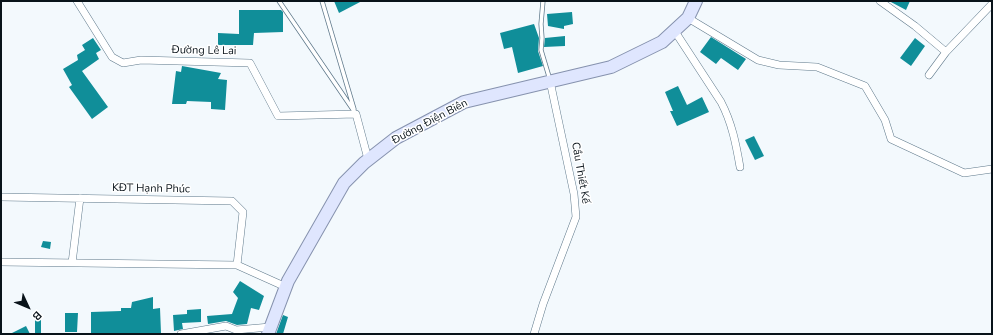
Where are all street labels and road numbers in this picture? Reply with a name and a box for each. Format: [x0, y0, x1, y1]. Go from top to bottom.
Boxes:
street label: Đường Lê Lai [171, 44, 237, 58]
street label: Đường Điện Biên [390, 97, 470, 147]
street label: Cầu Thiết Kế [568, 141, 592, 205]
street label: KĐT Hạnh Phúc [112, 182, 190, 196]

